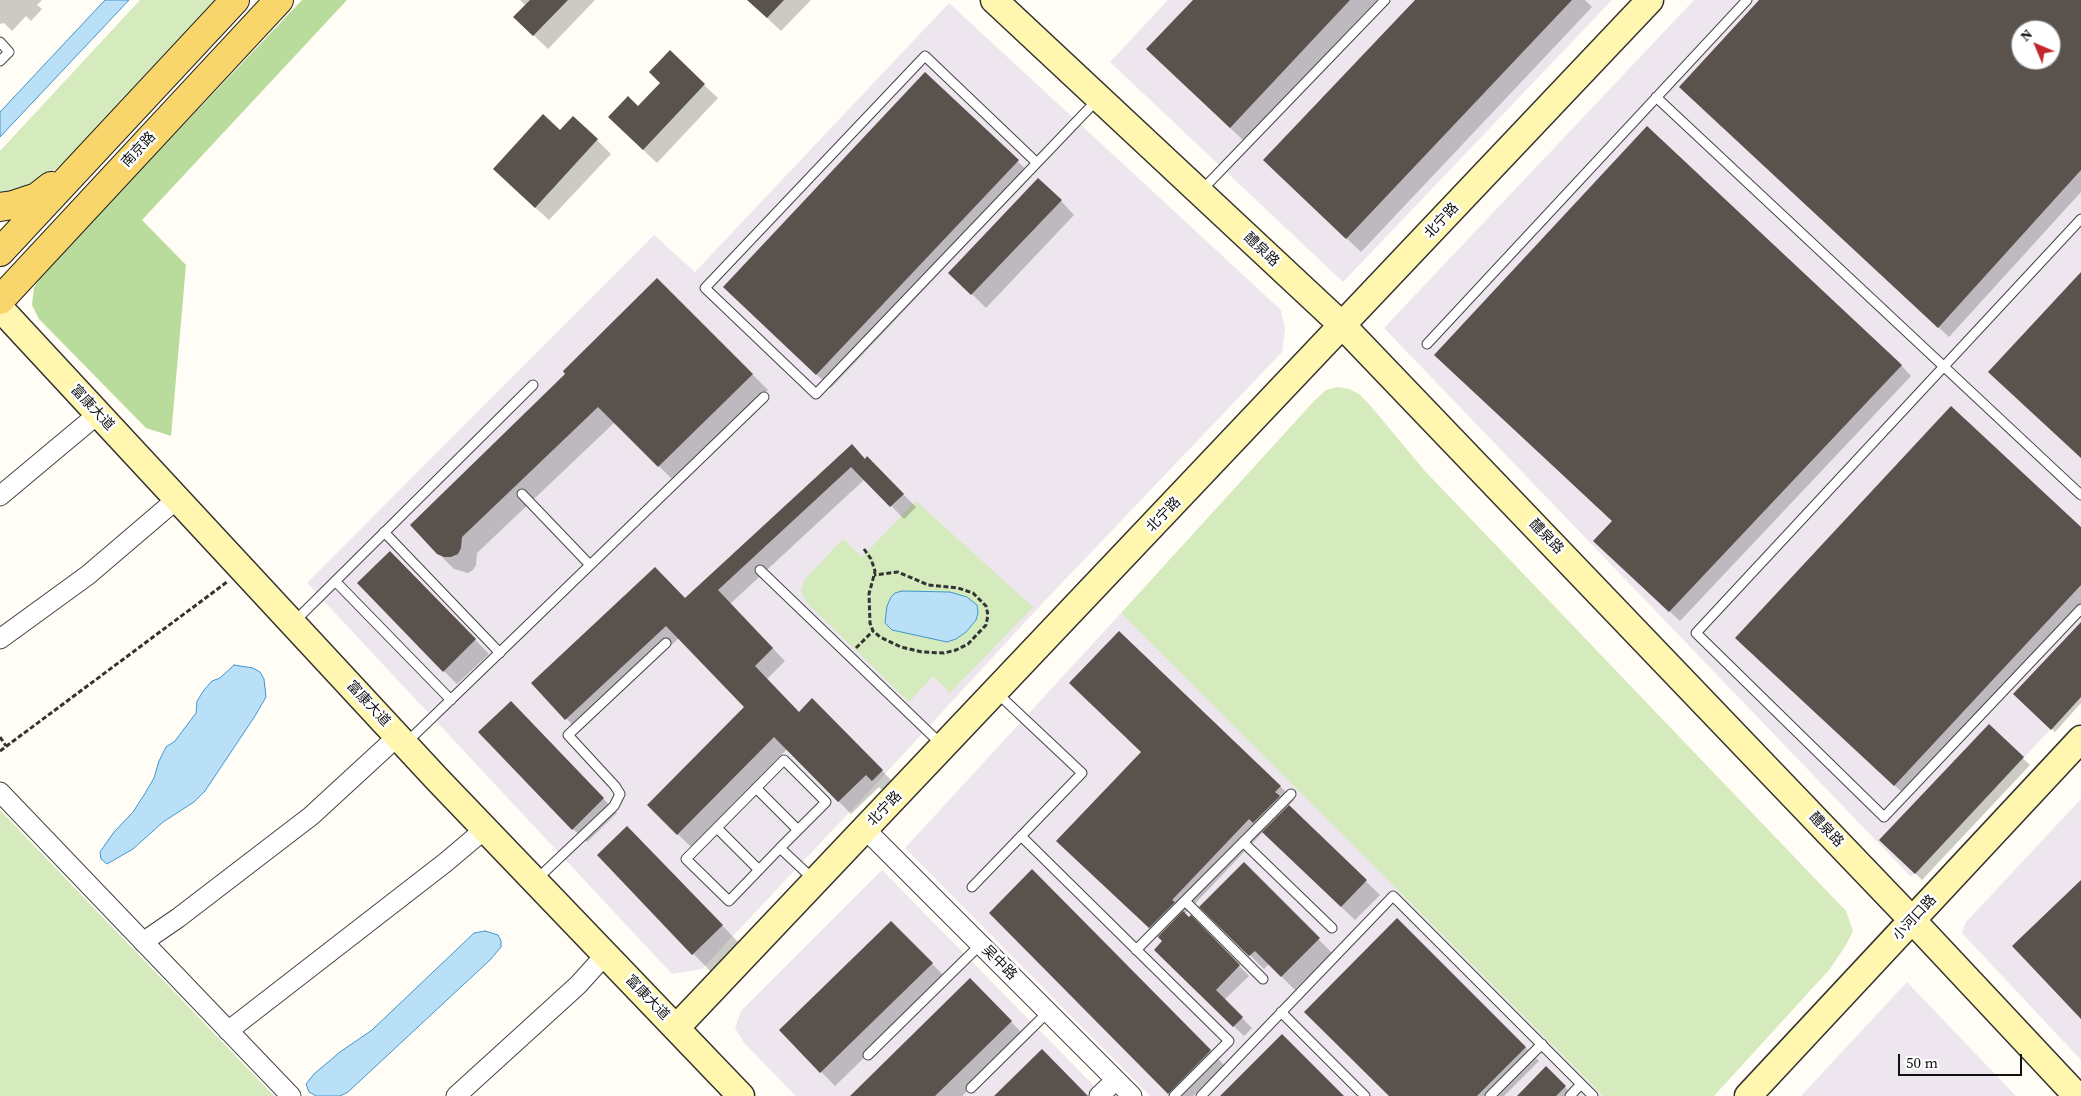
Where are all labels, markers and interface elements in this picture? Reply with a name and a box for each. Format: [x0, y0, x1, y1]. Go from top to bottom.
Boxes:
north arrow [2011, 20, 2061, 70]
text: N [2015, 24, 2037, 46]
street label: 南京路 [119, 129, 159, 171]
street label: 北宁路 [1422, 200, 1462, 242]
street label: 醴泉路 [1240, 230, 1282, 270]
street label: 富康大道 [67, 382, 117, 434]
street label: 北宁路 [1143, 494, 1185, 536]
street label: 醴泉路 [1525, 516, 1567, 558]
street label: 富康大道 [343, 678, 393, 730]
street label: 北宁路 [864, 788, 906, 830]
street label: 醴泉路 [1805, 809, 1847, 851]
street label: 小河口路 [1890, 892, 1940, 944]
street label: 吴中路 [978, 942, 1020, 984]
street label: 富康大道 [622, 972, 672, 1024]
scale bar [1901, 1044, 2025, 1076]
text: 50 m [1906, 1052, 1938, 1073]

